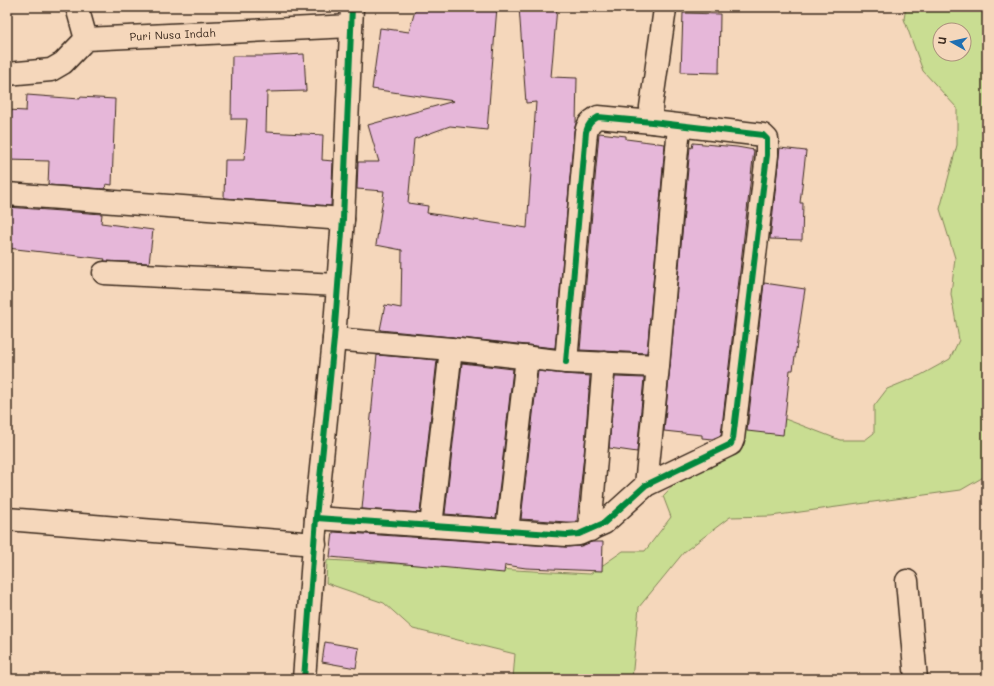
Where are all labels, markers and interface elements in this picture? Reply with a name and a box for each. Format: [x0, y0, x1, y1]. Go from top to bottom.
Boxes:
north arrow [932, 22, 972, 62]
street label: Puri Nusa Indah [129, 25, 216, 44]
text: U [934, 36, 950, 45]

